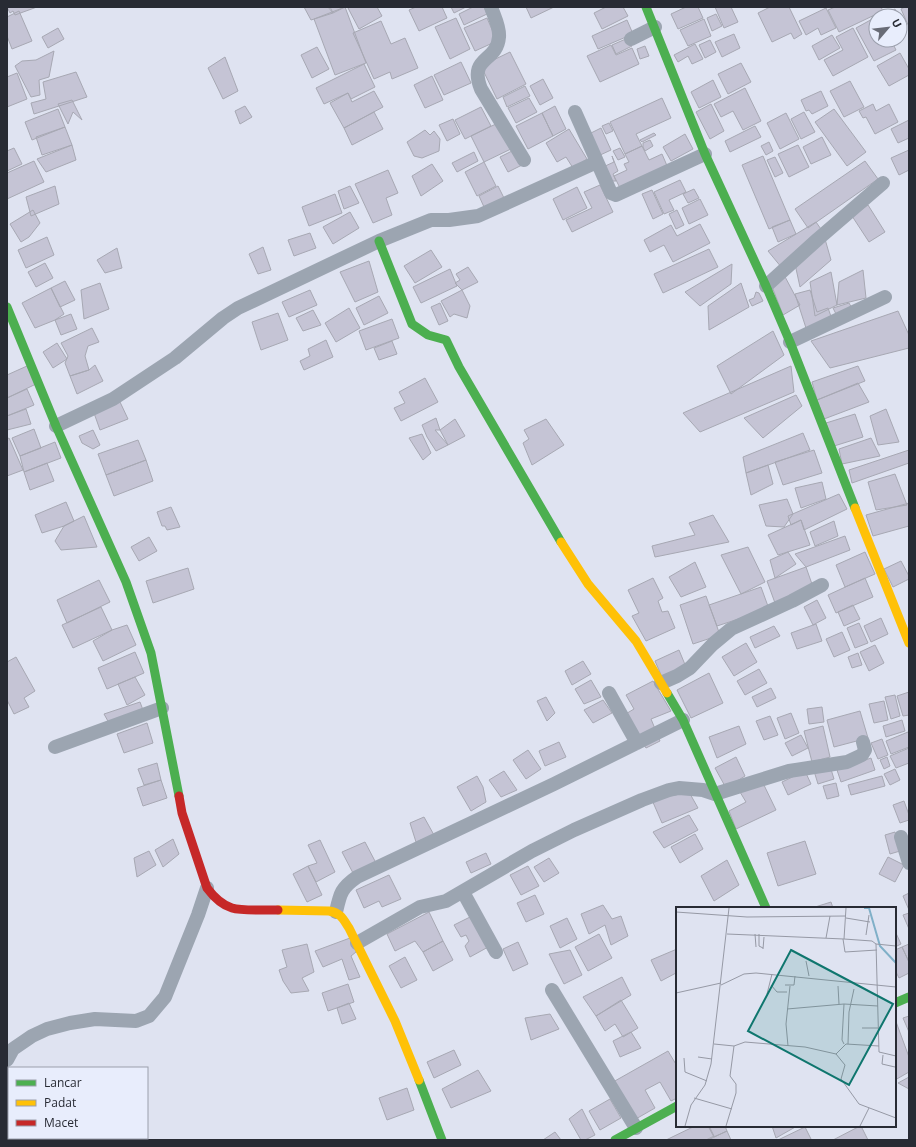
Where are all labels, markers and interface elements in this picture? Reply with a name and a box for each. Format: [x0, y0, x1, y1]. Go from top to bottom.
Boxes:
north arrow [868, 8, 908, 48]
text: U [889, 16, 906, 30]
inset map [676, 907, 896, 1127]
legend [8, 1067, 148, 1139]
text: Lancar [44, 1074, 82, 1091]
text: Padat [44, 1094, 76, 1111]
text: Macet [44, 1114, 78, 1131]

